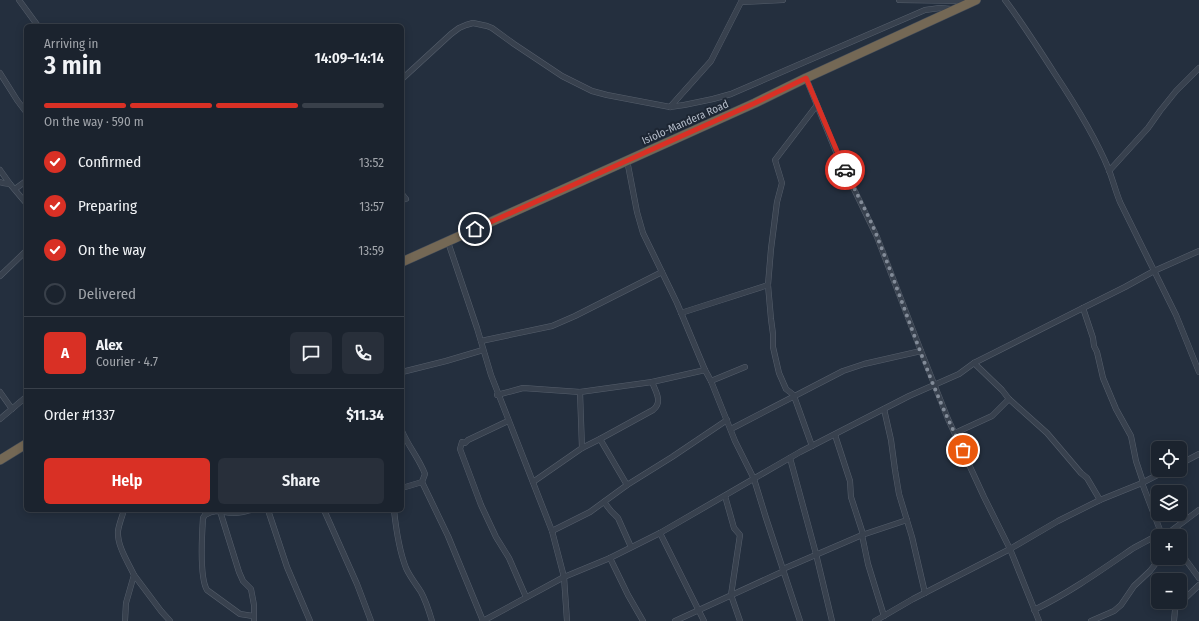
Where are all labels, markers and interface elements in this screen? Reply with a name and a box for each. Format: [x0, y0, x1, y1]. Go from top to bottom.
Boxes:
text: Arriving in [44, 36, 98, 51]
text: 14:09–14:14 [315, 49, 384, 67]
text: 3 min [44, 50, 102, 81]
street label: Isiolo-Mandera Road [640, 98, 731, 147]
text: On the way · 590 m [44, 114, 144, 129]
courier [825, 150, 865, 190]
icon: check [44, 151, 66, 173]
text: Confirmed [78, 153, 141, 171]
text: 13:52 [359, 155, 384, 170]
icon: car [834, 159, 856, 181]
icon: check [44, 195, 66, 217]
text: Preparing [78, 197, 137, 215]
text: 13:57 [359, 199, 384, 214]
pin [458, 212, 492, 246]
icon: home [464, 218, 486, 240]
icon: check [44, 239, 66, 261]
text: On the way [78, 241, 146, 259]
text: 13:59 [358, 243, 384, 258]
text: Delivered [78, 285, 136, 303]
button: chat [290, 332, 332, 374]
button: phone [342, 332, 384, 374]
text: Alex [96, 336, 123, 354]
text: A [61, 344, 69, 362]
text: Courier · 4.7 [96, 354, 158, 369]
text: Order #1337 [44, 406, 115, 424]
text: $11.34 [346, 406, 384, 424]
pin [946, 433, 980, 467]
icon: bag [952, 439, 974, 461]
map controls [1151, 441, 1187, 609]
button: locate [1151, 441, 1187, 477]
button: Help [44, 458, 210, 504]
button: Share [218, 458, 384, 504]
button: layers [1151, 485, 1187, 521]
button: + [1151, 529, 1187, 565]
button: − [1151, 573, 1187, 609]

